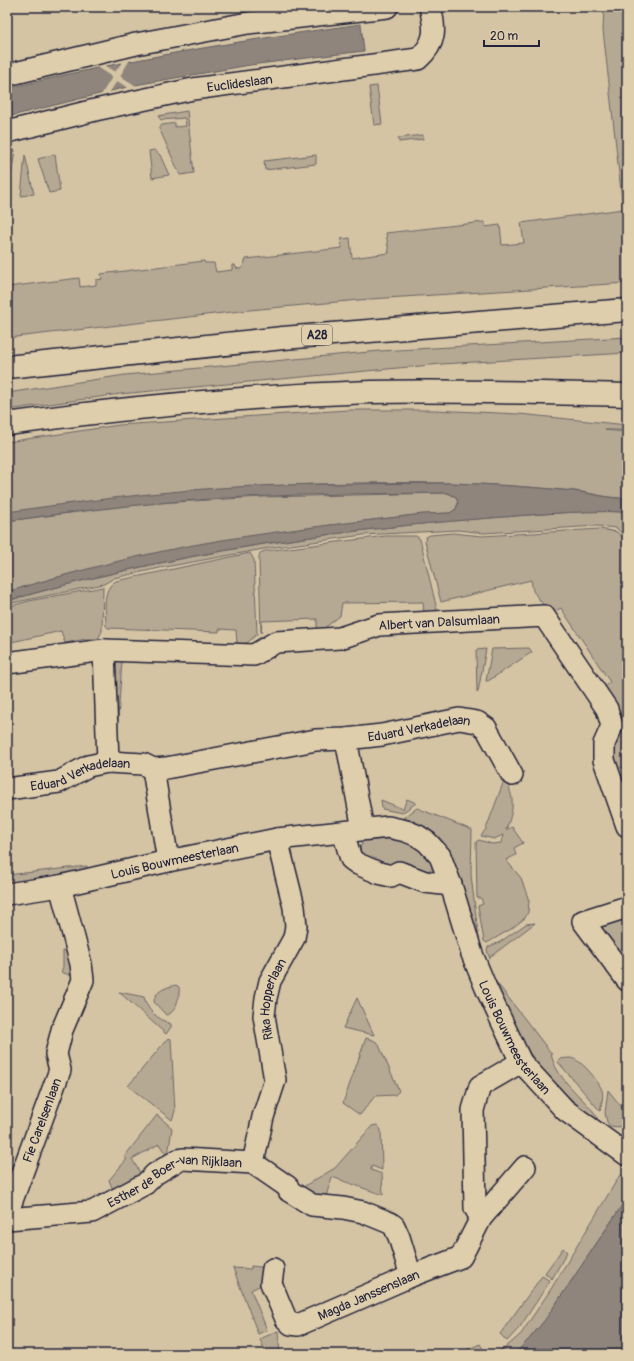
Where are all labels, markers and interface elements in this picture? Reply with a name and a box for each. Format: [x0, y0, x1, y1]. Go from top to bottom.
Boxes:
scale bar [484, 22, 539, 48]
text: 20 m [490, 29, 519, 44]
street label: Euclideslaan [206, 71, 274, 96]
road number: A28 [302, 325, 332, 345]
street label: Albert van Dalsumlaan [378, 611, 500, 634]
street label: Eduard Verkadelaan [367, 712, 472, 746]
street label: Eduard Verkadelaan [29, 755, 131, 795]
street label: Louis Bouwmeesterlaan [109, 840, 240, 883]
street label: Rika Hopperlaan [257, 956, 290, 1041]
street label: Louis Bouwmeesterlaan [475, 978, 554, 1098]
street label: Fie Carelsenlaan [20, 1076, 65, 1165]
street label: Esther de Boer-van Rijklaan [105, 1152, 243, 1212]
street label: Magda Janssenslaan [316, 1267, 422, 1324]

